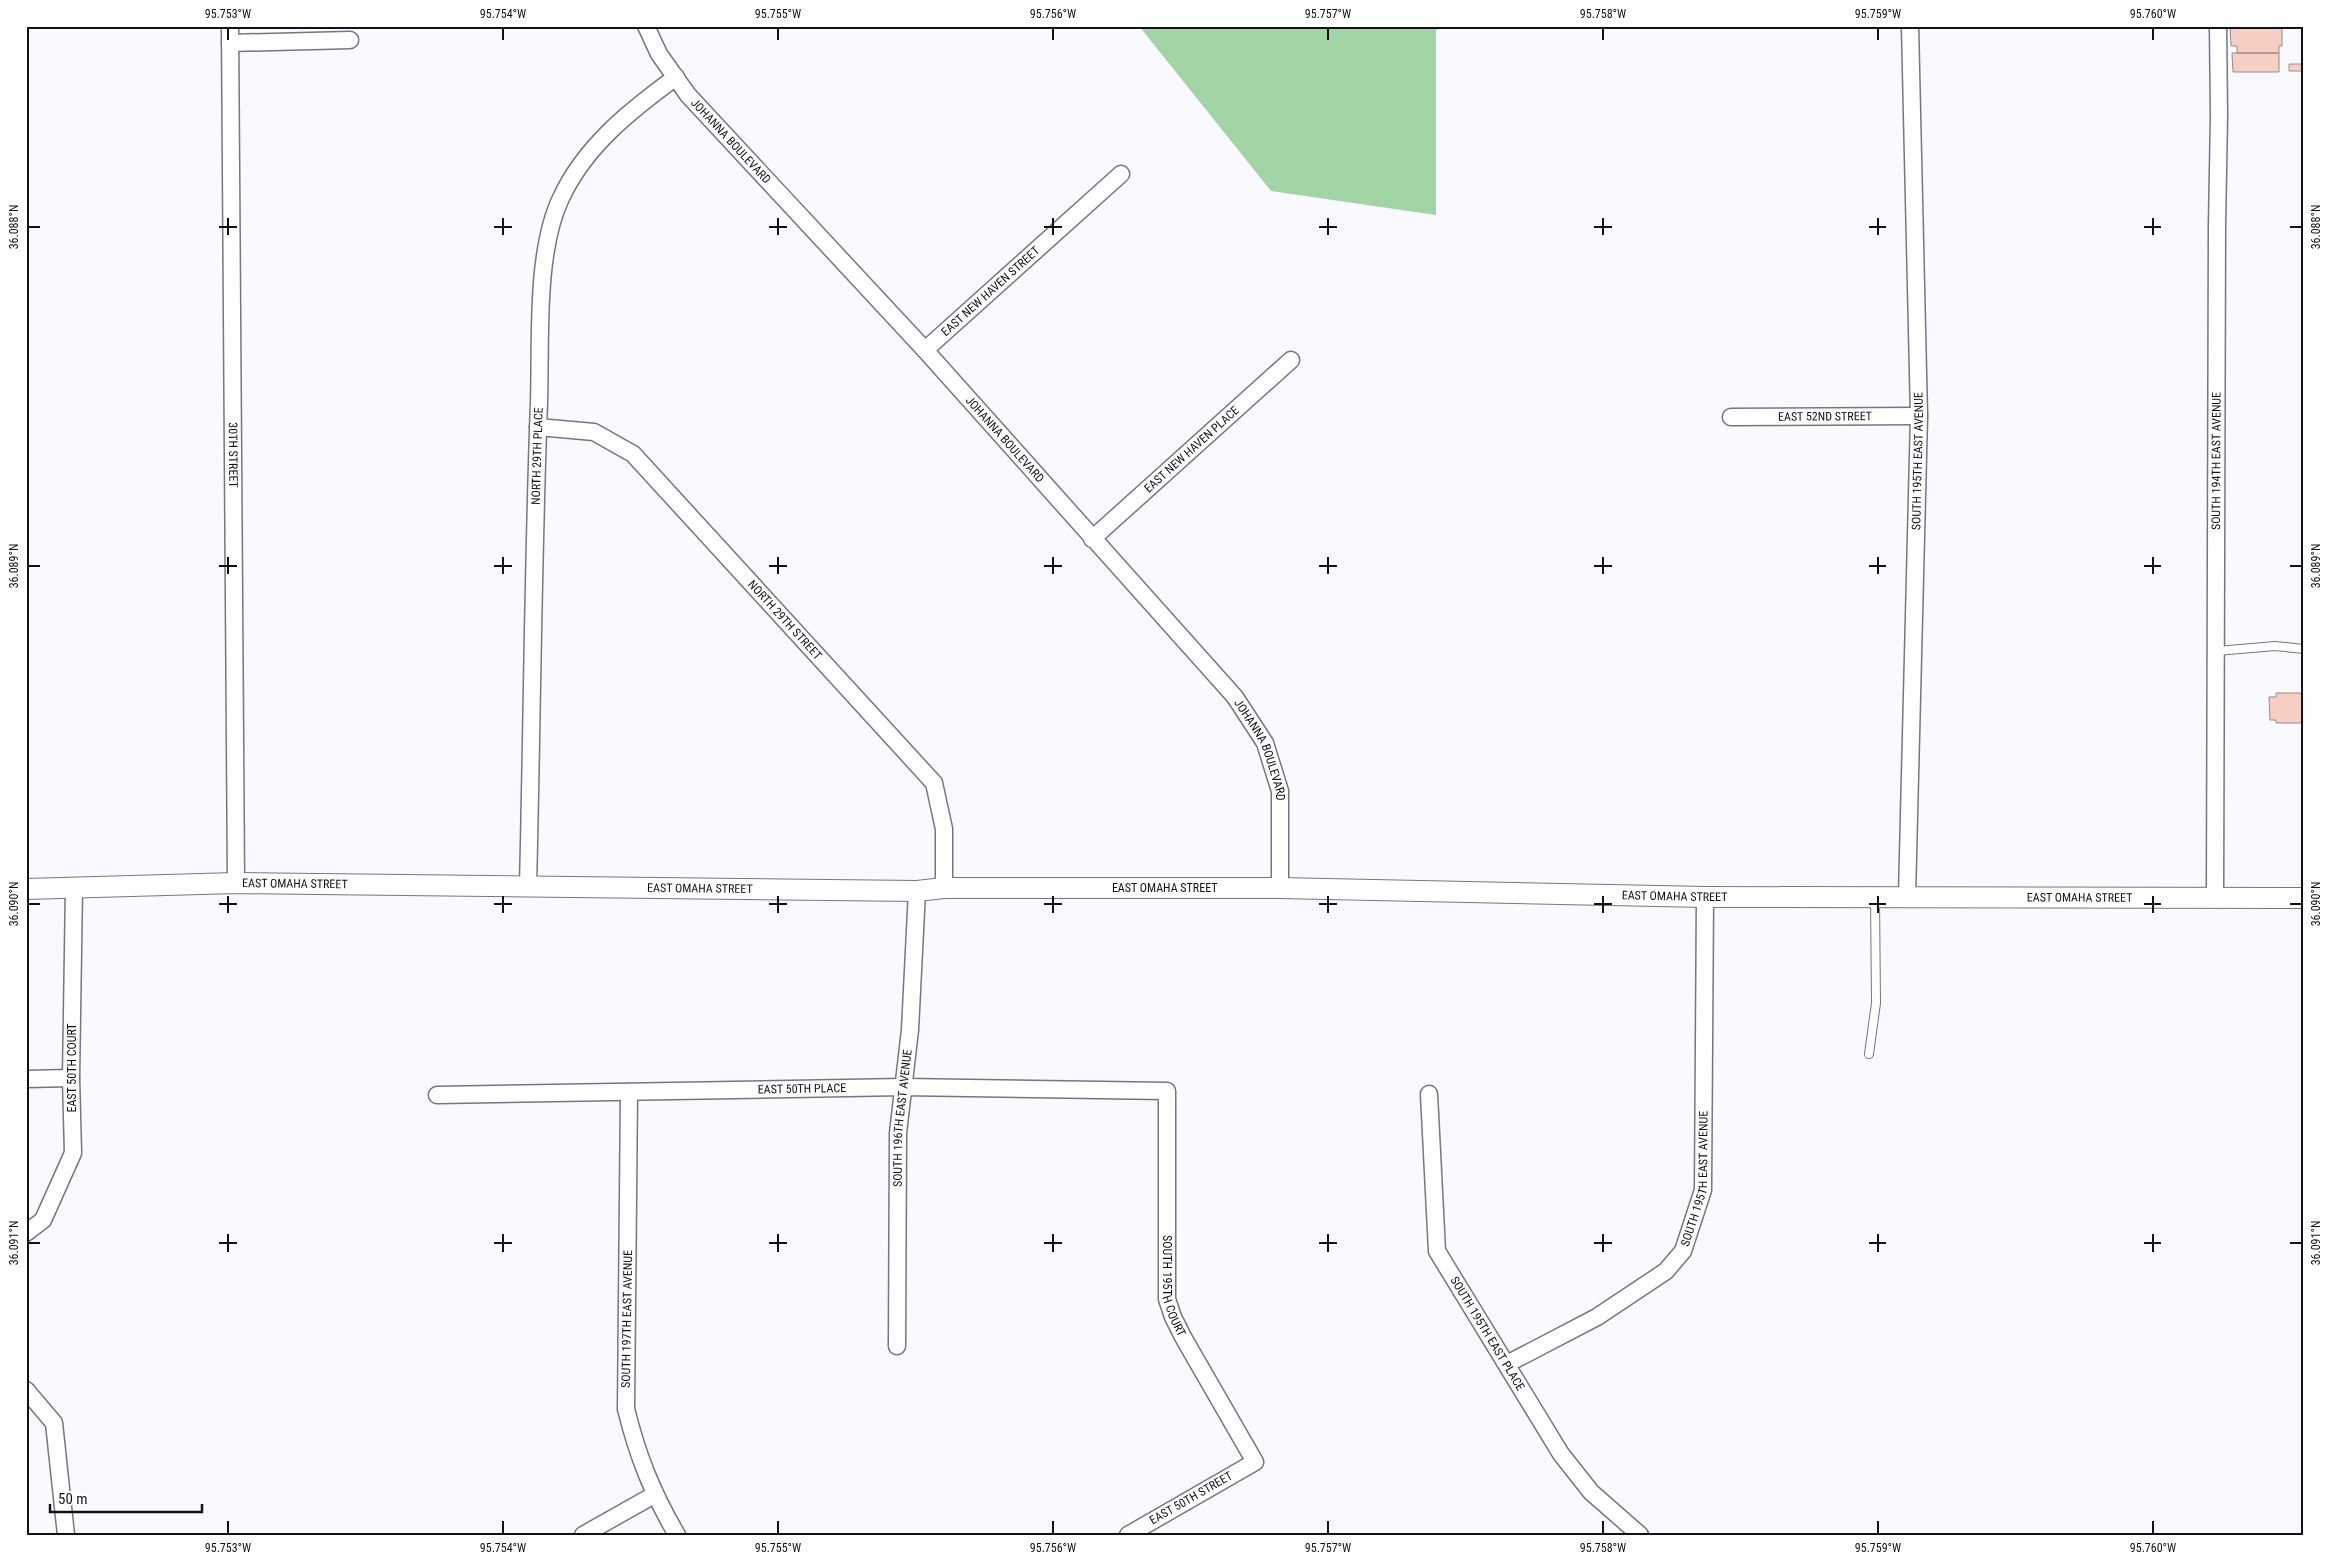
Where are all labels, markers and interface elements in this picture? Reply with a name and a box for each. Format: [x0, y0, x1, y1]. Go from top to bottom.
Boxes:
text: 95.753°W [205, 7, 251, 21]
text: 95.754°W [480, 7, 526, 21]
text: 95.755°W [755, 7, 801, 21]
text: 95.756°W [1030, 7, 1076, 21]
text: 95.757°W [1305, 7, 1351, 21]
text: 95.758°W [1580, 7, 1626, 21]
text: 95.759°W [1855, 7, 1901, 21]
text: 95.760°W [2130, 7, 2176, 21]
street label: JOHANNA BOULEVARD [688, 96, 774, 187]
text: 36.088°N [7, 205, 21, 249]
text: 36.088°N [2309, 205, 2323, 249]
street label: EAST NEW HAVEN STREET [938, 243, 1042, 339]
street label: SOUTH 195TH EAST AVENUE [1909, 392, 1926, 530]
street label: SOUTH 194TH EAST AVENUE [2209, 392, 2224, 530]
street label: JOHANNA BOULEVARD [963, 393, 1047, 485]
street label: EAST NEW HAVEN PLACE [1142, 403, 1242, 495]
street label: NORTH 29TH PLACE [529, 407, 546, 505]
street label: EAST 52ND STREET [1778, 409, 1872, 424]
street label: 30TH STREET [226, 422, 240, 488]
text: 36.089°N [7, 544, 21, 588]
text: 36.089°N [2309, 544, 2323, 588]
street label: NORTH 29TH STREET [745, 577, 825, 663]
street label: JOHANNA BOULEVARD [1231, 697, 1288, 801]
street label: EAST OMAHA STREET [242, 876, 348, 891]
street label: EAST OMAHA STREET [647, 881, 753, 896]
street label: EAST OMAHA STREET [1112, 881, 1218, 895]
text: 36.090°N [7, 882, 21, 926]
text: 36.090°N [2309, 882, 2323, 926]
street label: EAST OMAHA STREET [1622, 888, 1727, 904]
street label: EAST OMAHA STREET [2027, 891, 2132, 905]
street label: EAST 50TH COURT [65, 1023, 79, 1113]
street label: SOUTH 196TH EAST AVENUE [891, 1049, 915, 1187]
street label: EAST 50TH PLACE [758, 1081, 846, 1096]
street label: SOUTH 195TH EAST AVENUE [1678, 1111, 1711, 1248]
text: 36.091°N [7, 1221, 21, 1265]
text: 36.091°N [2309, 1221, 2323, 1265]
street label: SOUTH 195TH COURT [1159, 1235, 1189, 1339]
street label: SOUTH 197TH EAST AVENUE [619, 1250, 635, 1388]
street label: SOUTH 195TH EAST PLACE [1447, 1274, 1528, 1393]
street label: EAST 50TH STREET [1147, 1469, 1235, 1527]
scale bar [50, 1481, 202, 1513]
text: 50 m [58, 1490, 88, 1508]
text: 95.753°W [205, 1541, 251, 1555]
text: 95.754°W [480, 1541, 526, 1555]
text: 95.755°W [755, 1541, 801, 1555]
text: 95.756°W [1030, 1541, 1076, 1555]
text: 95.757°W [1305, 1541, 1351, 1555]
text: 95.758°W [1580, 1541, 1626, 1555]
text: 95.759°W [1855, 1541, 1901, 1555]
text: 95.760°W [2130, 1541, 2176, 1555]

